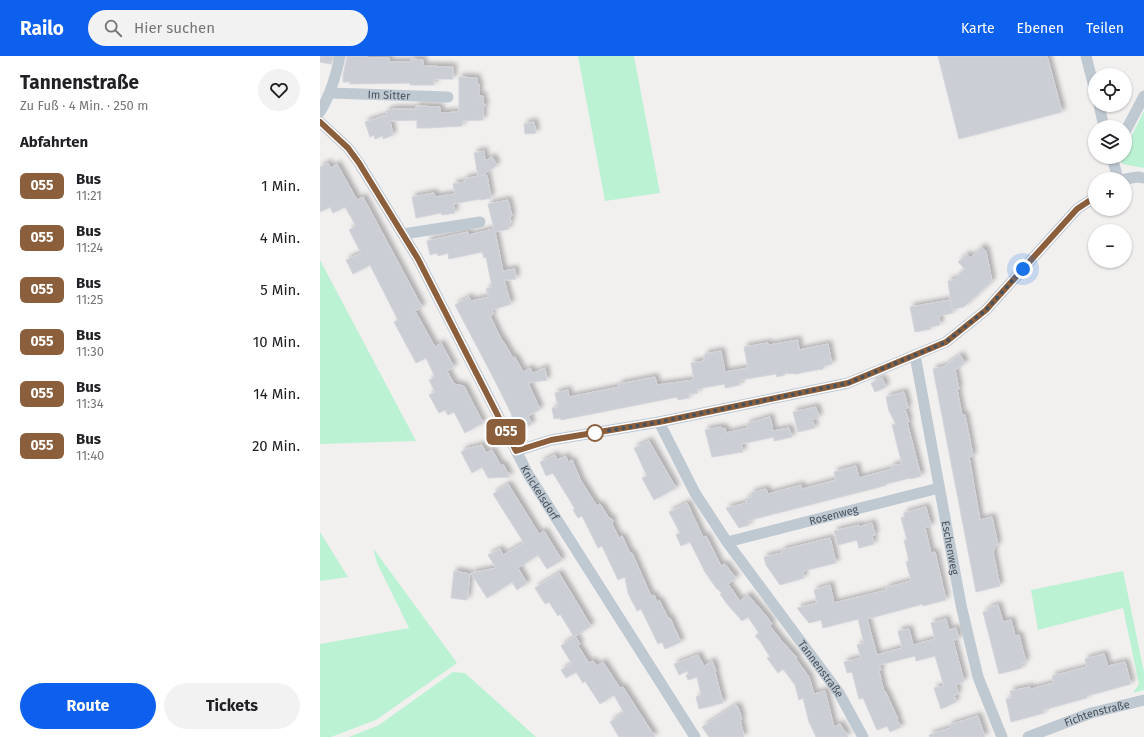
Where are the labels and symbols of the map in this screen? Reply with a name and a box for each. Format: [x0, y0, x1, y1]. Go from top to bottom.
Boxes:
street label: Im Sitter [367, 88, 411, 103]
your location [1013, 259, 1033, 279]
line badge: 055 [483, 419, 529, 445]
unlabelled marker [586, 424, 604, 442]
street label: Knickelsdorf [518, 463, 562, 524]
street label: Rosenweg [808, 503, 860, 528]
street label: Eschenweg [939, 520, 961, 576]
street label: Tannenstraße [795, 638, 846, 700]
street label: Fichtenstraße [1062, 698, 1131, 730]

